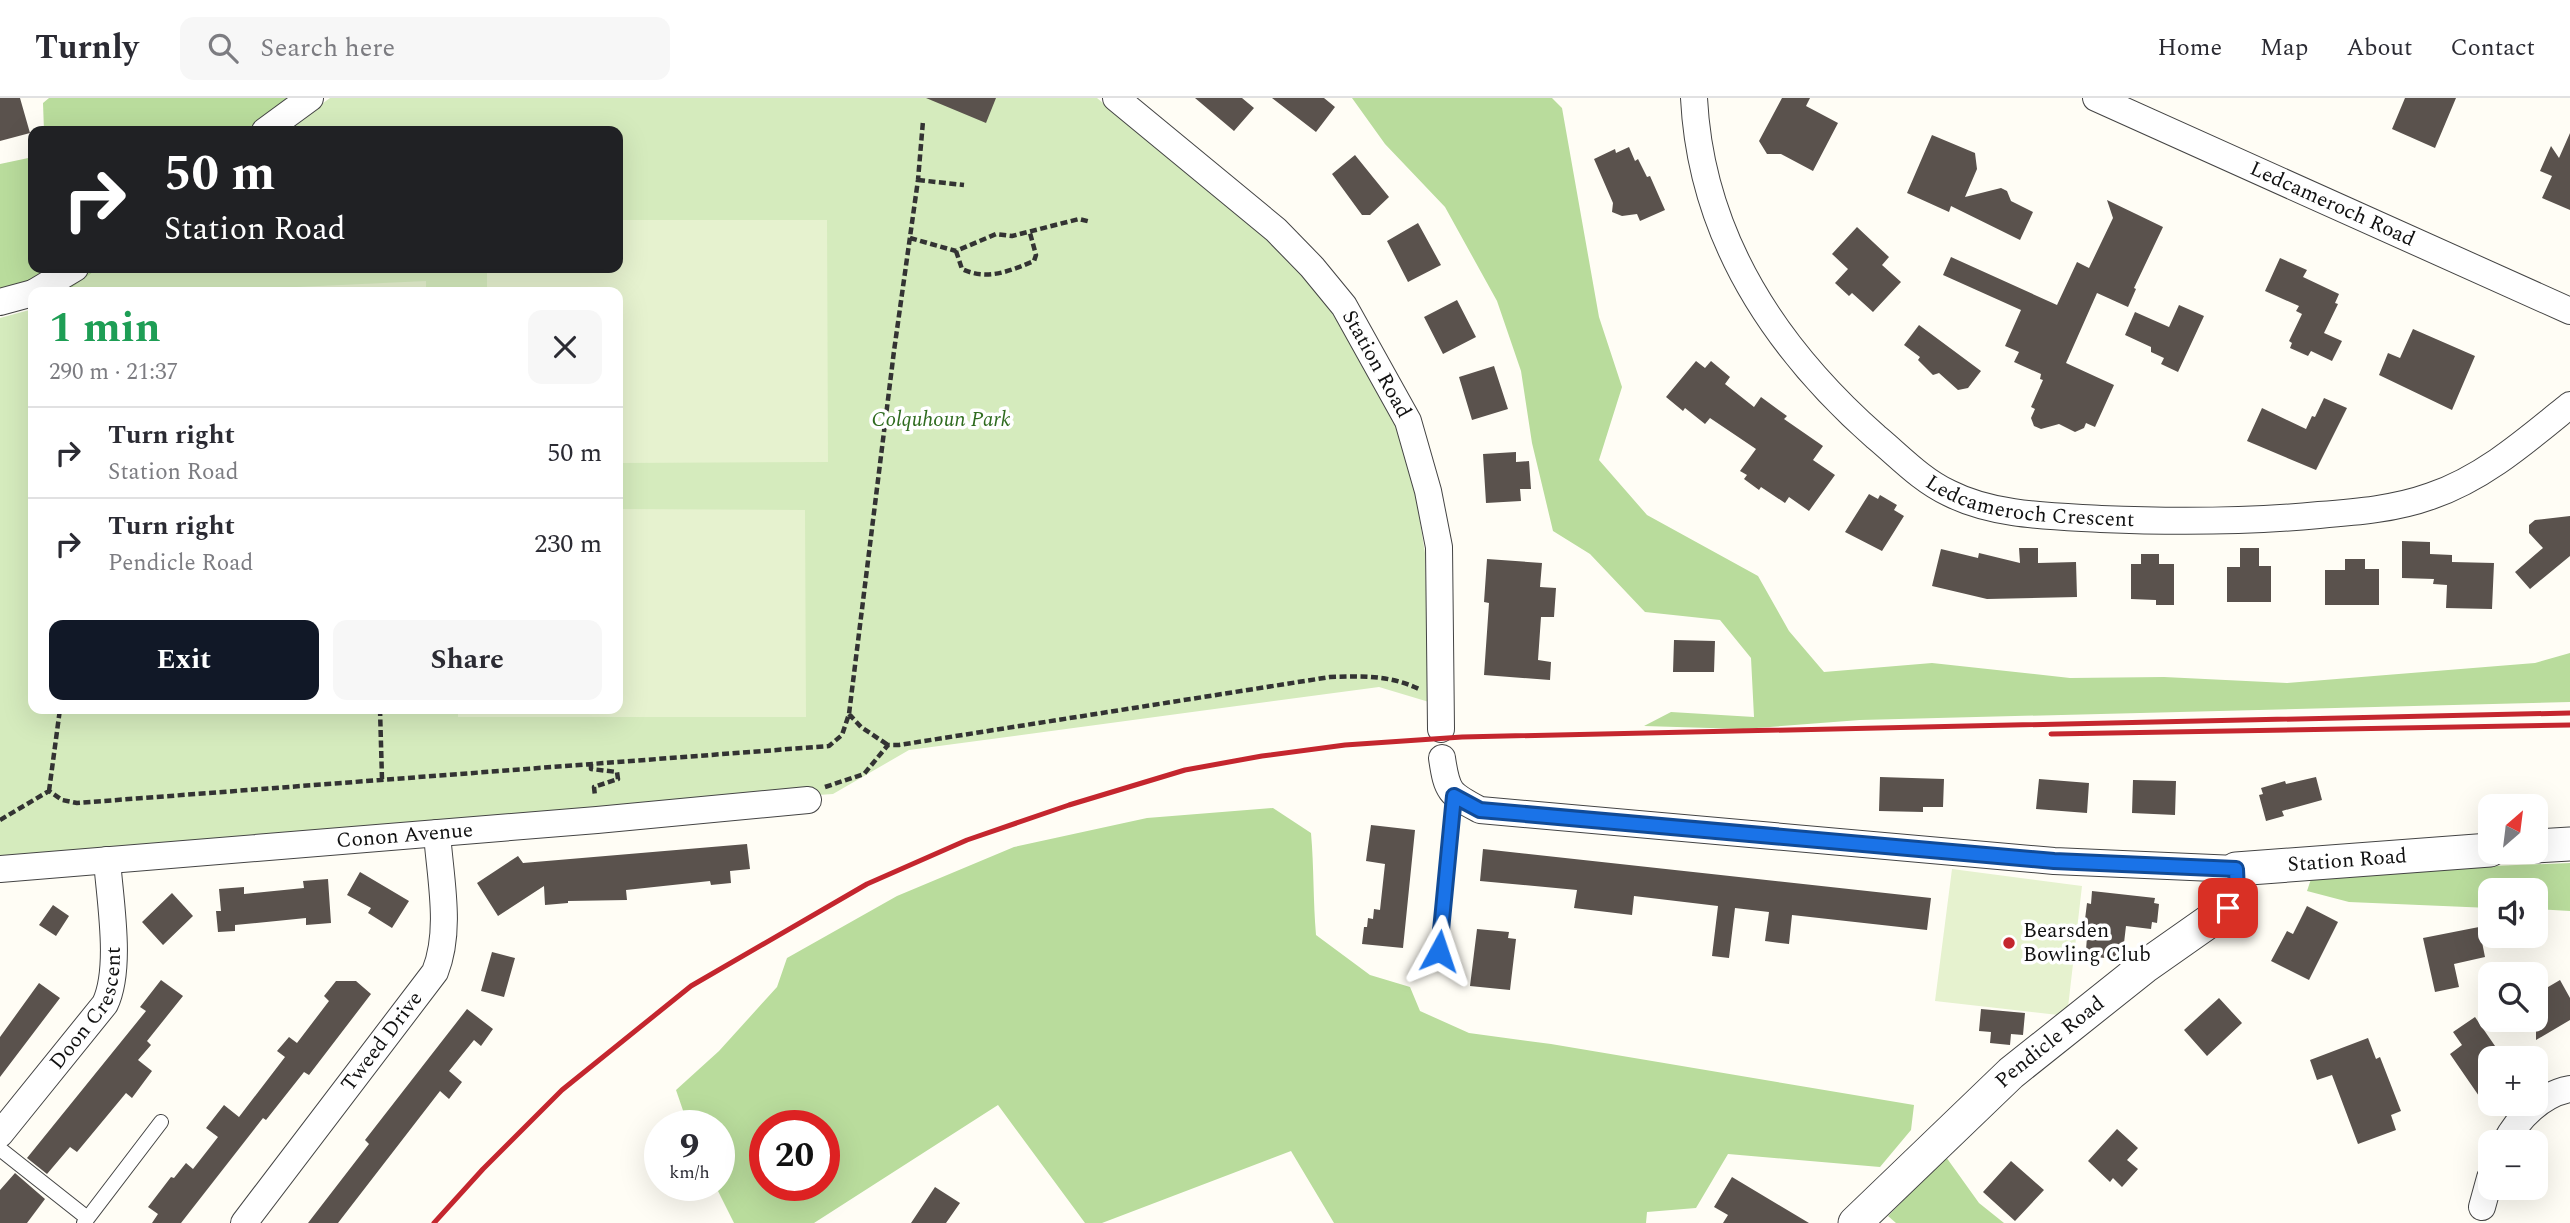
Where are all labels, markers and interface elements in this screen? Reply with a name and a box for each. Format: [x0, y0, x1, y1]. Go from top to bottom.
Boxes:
search box [180, 17, 670, 80]
text: Turnly [35, 23, 138, 73]
text: Search here [260, 28, 395, 68]
icon: search [204, 29, 242, 67]
text: Home [2157, 30, 2222, 66]
text: Map [2260, 30, 2308, 66]
text: About [2346, 30, 2412, 66]
text: Contact [2450, 30, 2535, 66]
text: 50 m [164, 137, 275, 212]
street label: Ledcameroch Road [2244, 153, 2420, 255]
icon: right [49, 154, 140, 245]
text: Station Road [164, 205, 346, 254]
text: 1 min [49, 297, 161, 360]
street label: Station Road [1333, 304, 1419, 424]
button: close [528, 310, 602, 384]
text: 290 m · 21:37 [49, 355, 178, 390]
park label: Colquhoun Park [871, 404, 1011, 436]
text: Turn right [108, 415, 235, 455]
text: 50 m [547, 433, 602, 473]
icon: right [49, 434, 87, 472]
text: Station Road [108, 455, 239, 490]
street label: Ledcameroch Crescent [1919, 467, 2135, 536]
text: Turn right [108, 506, 235, 546]
text: 230 m [534, 524, 602, 564]
icon: right [49, 525, 87, 563]
text: Pendicle Road [108, 546, 253, 581]
button: Exit [49, 620, 319, 700]
button: Share [333, 620, 602, 700]
north arrow [2478, 794, 2548, 864]
map controls [2478, 794, 2548, 1200]
street label: Conon Avenue [335, 814, 474, 857]
street label: Station Road [2286, 840, 2408, 881]
pin [2198, 878, 2258, 938]
button: sound [2478, 878, 2548, 948]
icon: arrive [2209, 889, 2247, 927]
position arrow [1402, 914, 1476, 988]
place label: Bearsden Bowling Club [2023, 915, 2151, 971]
marker: Bearsden Bowling Club [2001, 935, 2017, 951]
street label: Doon Crescent [42, 947, 130, 1077]
button: search [2478, 962, 2548, 1032]
street label: Tweed Drive [333, 985, 431, 1099]
street label: Pendicle Road [1988, 988, 2112, 1096]
button: + [2478, 1046, 2548, 1116]
speed limit sign: 20 [749, 1110, 840, 1201]
text: 9 [680, 1120, 699, 1173]
button: − [2478, 1130, 2548, 1200]
text: km/h [669, 1159, 710, 1186]

